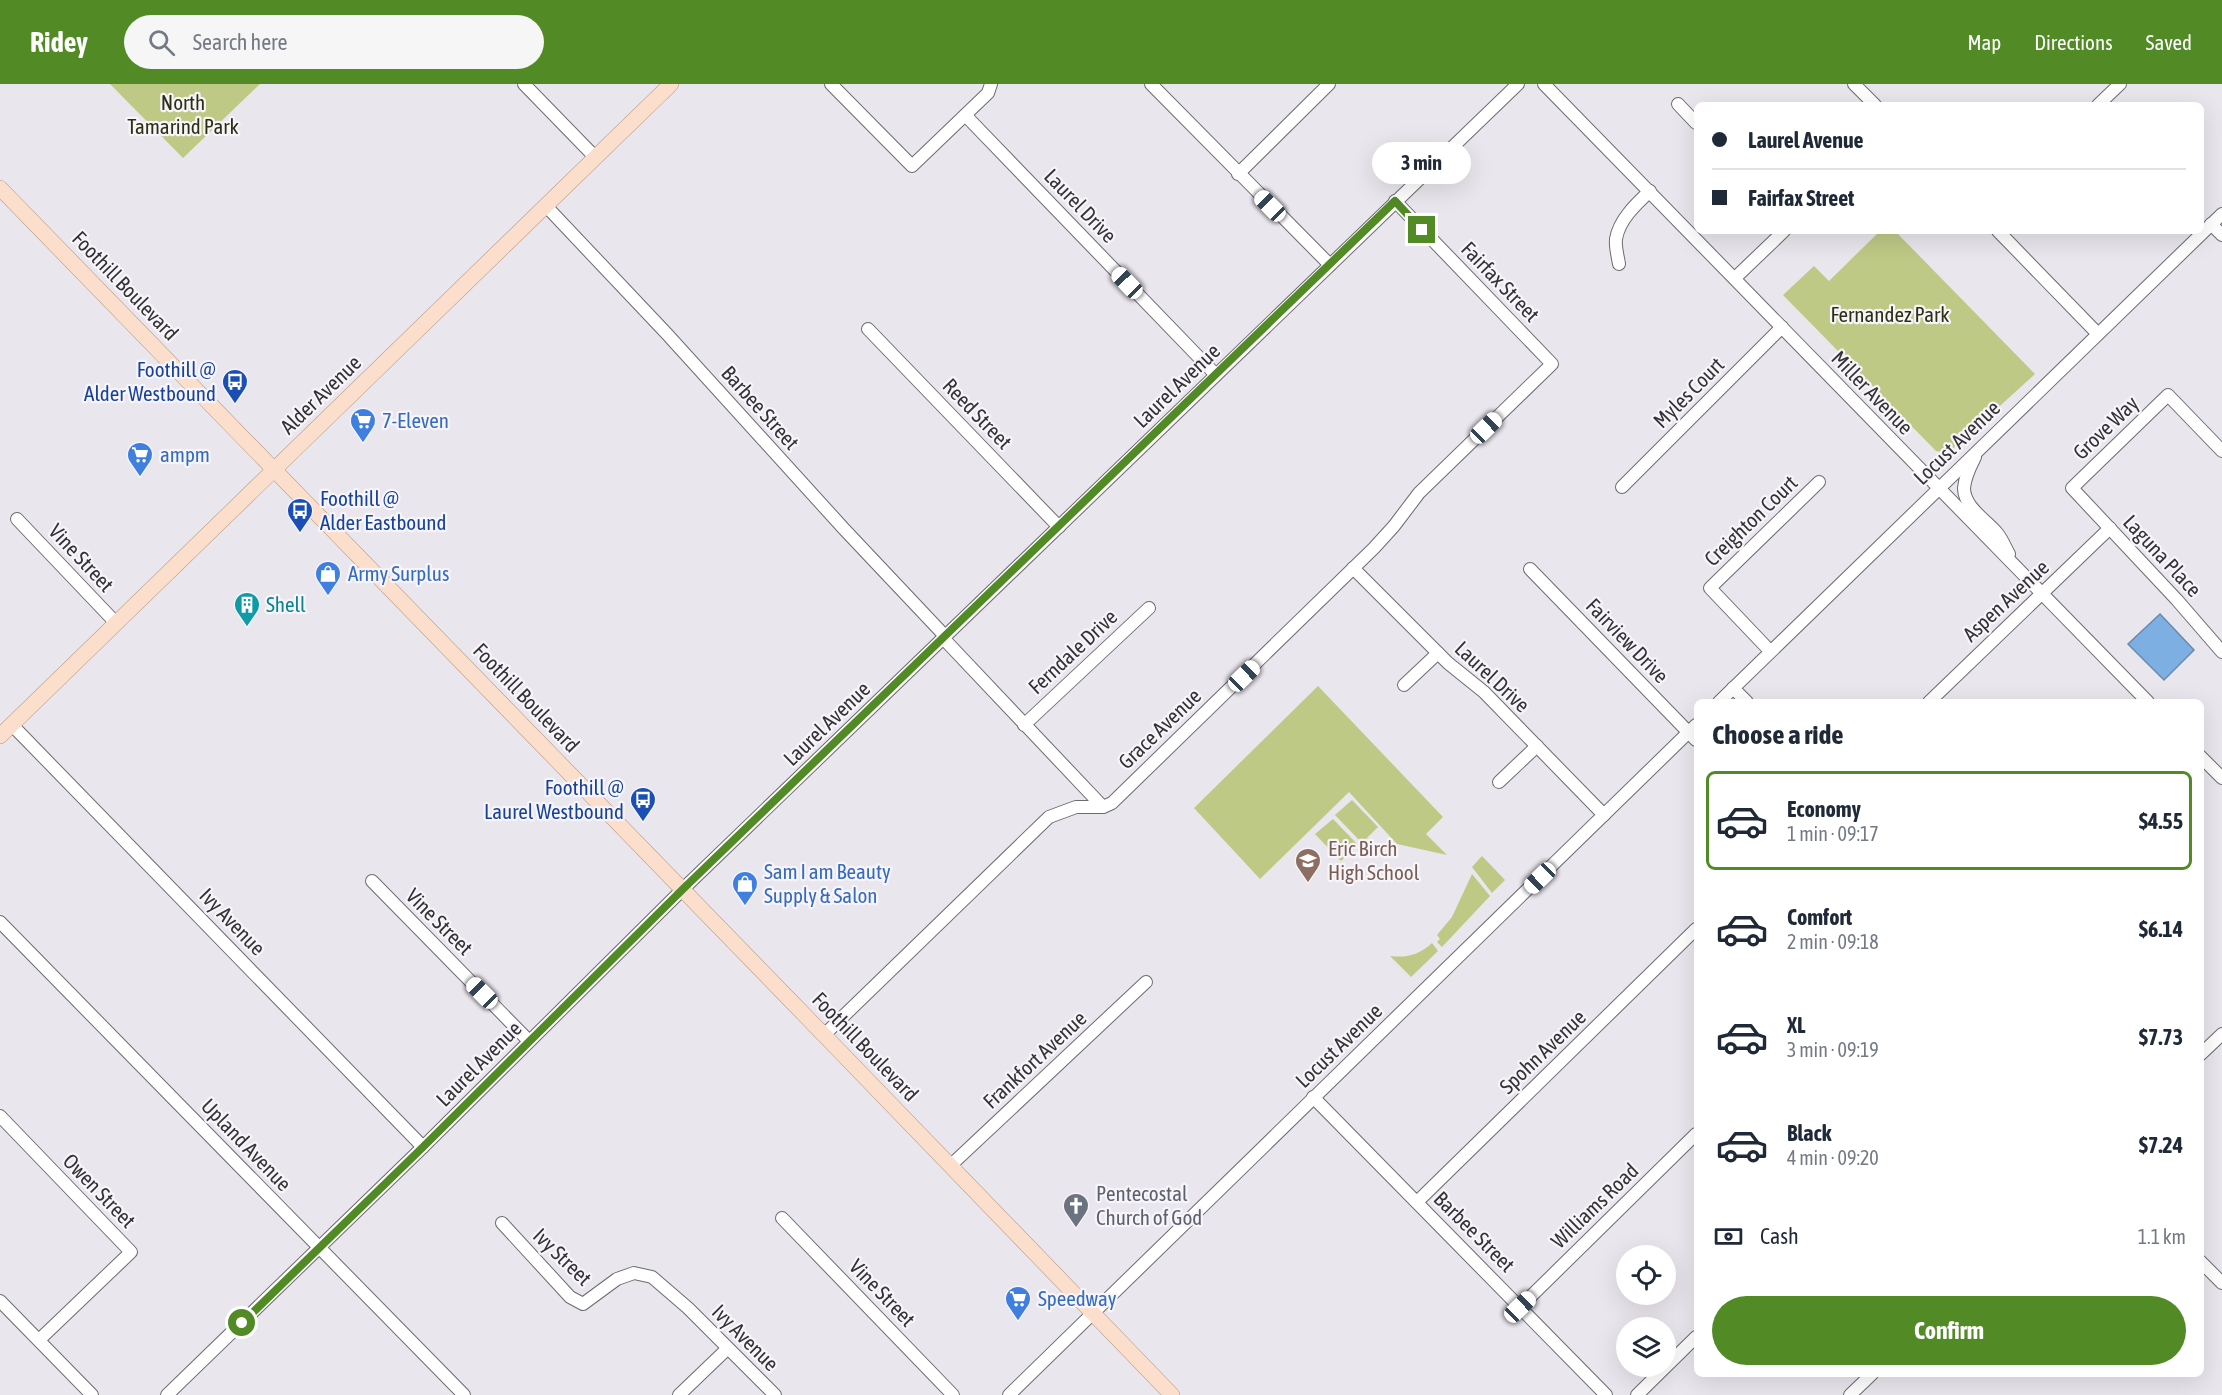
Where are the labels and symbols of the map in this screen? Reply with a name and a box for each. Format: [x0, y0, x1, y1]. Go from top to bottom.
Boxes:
park label: North Tamarind Park [127, 90, 239, 138]
callout: 3 min [1372, 143, 1472, 185]
street label: Laurel Drive [1040, 164, 1122, 247]
car [1251, 187, 1289, 225]
route end [1408, 216, 1435, 243]
street label: Foothill Boulevard [68, 226, 184, 345]
street label: Fairfax Street [1457, 236, 1545, 326]
car [1108, 264, 1146, 302]
park label: Fernandez Park [1831, 302, 1949, 326]
street label: Laurel Avenue [1128, 338, 1224, 432]
street label: Miller Avenue [1827, 346, 1918, 439]
street label: Alder Avenue [275, 350, 365, 438]
street label: Myles Court [1648, 352, 1728, 432]
place label: Foothill @ Alder Westbound [84, 357, 216, 405]
street label: Barbee Street [717, 361, 804, 454]
bus stop icon: Foothill @ Alder Westbound [220, 367, 250, 405]
street label: Reed Street [938, 373, 1017, 453]
street label: Grove Way [2068, 390, 2143, 464]
street label: Locust Avenue [1908, 395, 2004, 489]
supermarket icon: 7-Eleven [348, 406, 378, 444]
place label: 7-Eleven [382, 408, 449, 432]
car [1467, 409, 1505, 447]
supermarket icon: ampm [125, 440, 155, 478]
place label: ampm [160, 442, 210, 466]
street label: Creighton Court [1699, 470, 1802, 570]
place label: Foothill @ Alder Eastbound [320, 486, 446, 534]
bus stop icon: Foothill @ Alder Eastbound [285, 496, 315, 534]
street label: Laguna Place [2119, 510, 2207, 601]
street label: Vine Street [44, 518, 119, 596]
street label: Aspen Avenue [1957, 555, 2053, 646]
shop icon: Army Surplus [313, 559, 343, 597]
place label: Army Surplus [348, 561, 449, 585]
building icon: Shell [232, 590, 262, 628]
place label: Shell [266, 592, 306, 616]
street label: Fairview Drive [1582, 593, 1674, 687]
street label: Ferndale Drive [1023, 604, 1122, 698]
street label: Laurel Drive [1451, 636, 1535, 717]
street label: Foothill Boulevard [469, 638, 585, 757]
car [1225, 657, 1263, 695]
street label: Laurel Avenue [778, 676, 874, 770]
street label: Grace Avenue [1113, 683, 1205, 773]
place label: Foothill @ Laurel Westbound [484, 775, 624, 823]
bus stop icon: Foothill @ Laurel Westbound [628, 785, 658, 823]
place label: Eric Birch High School [1328, 836, 1420, 884]
school or university icon: Eric Birch High School [1293, 846, 1323, 884]
place label: Sam I am Beauty Supply & Salon [764, 859, 891, 907]
car [1521, 859, 1559, 897]
shop icon: Sam I am Beauty Supply & Salon [730, 869, 760, 907]
street label: Ivy Avenue [195, 883, 270, 960]
street label: Vine Street [402, 883, 478, 959]
car [463, 974, 501, 1012]
street label: Foothill Boulevard [808, 987, 924, 1106]
street label: Locust Avenue [1290, 998, 1386, 1092]
street label: Spohn Avenue [1494, 1004, 1590, 1098]
street label: Frankfort Avenue [978, 1006, 1091, 1113]
street label: Laurel Avenue [431, 1016, 526, 1111]
street label: Upland Avenue [197, 1093, 297, 1195]
street label: Owen Street [59, 1148, 141, 1232]
street label: Williams Road [1546, 1158, 1643, 1253]
place label: Pentecostal Church of God [1096, 1181, 1202, 1229]
street label: Barbee Street [1430, 1186, 1520, 1276]
church icon: Pentecostal Church of God [1061, 1191, 1091, 1229]
street label: Ivy Street [529, 1223, 597, 1290]
street label: Vine Street [845, 1254, 920, 1331]
supermarket icon: Speedway [1003, 1284, 1033, 1322]
place label: Speedway [1038, 1286, 1117, 1310]
car [1501, 1288, 1539, 1326]
street label: Ivy Avenue [708, 1299, 784, 1375]
route start [228, 1309, 255, 1336]

